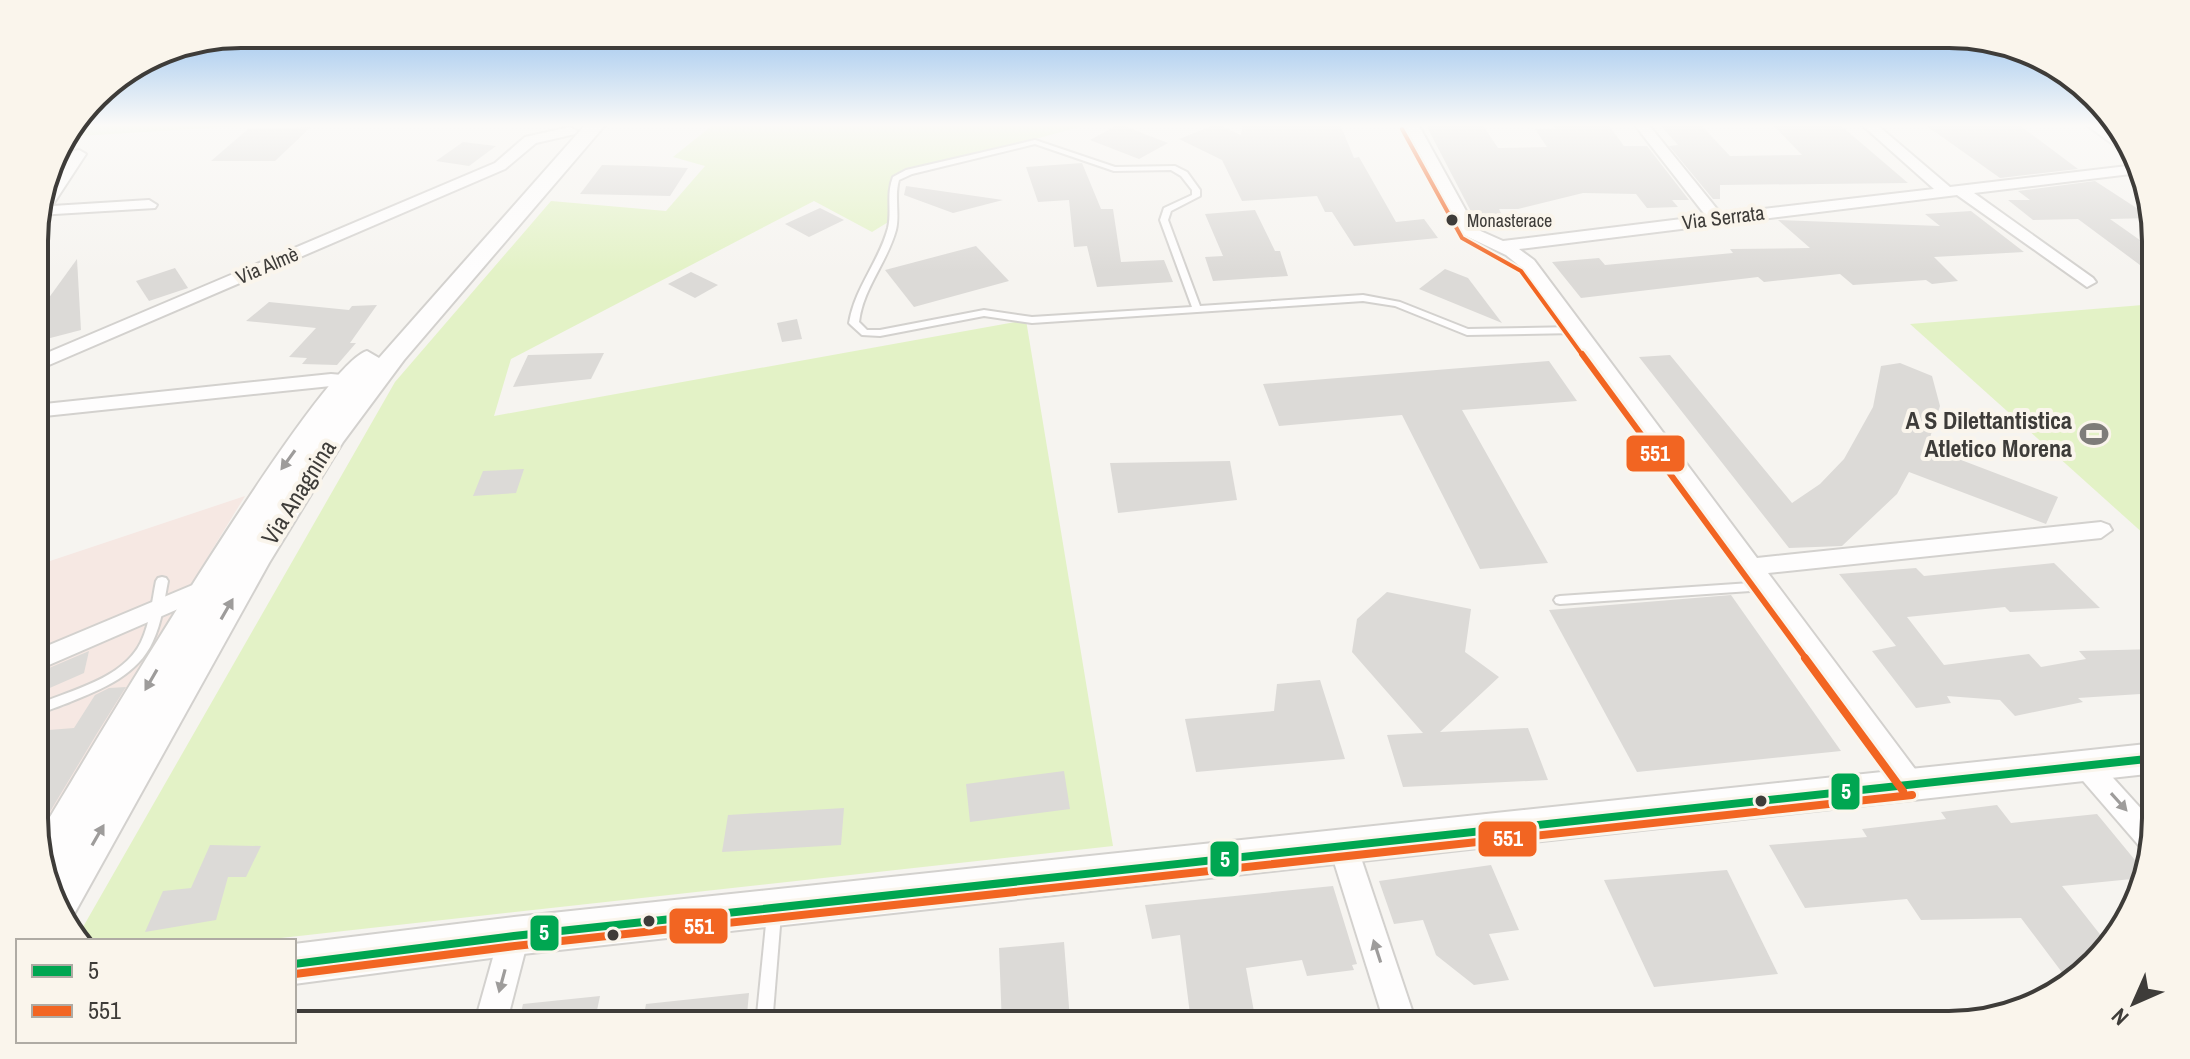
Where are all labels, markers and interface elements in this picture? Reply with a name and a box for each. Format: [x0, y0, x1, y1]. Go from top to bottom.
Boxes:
street label: Via Serrata [1680, 199, 1766, 235]
place label: Monasterace [1467, 208, 1552, 233]
marker: Monasterace [1444, 212, 1460, 228]
street label: Via Almè [232, 240, 302, 290]
place label: A S Dilettantistica Atletico Morena [1905, 404, 2072, 464]
sports icon: A S Dilettantistica Atletico Morena [2079, 419, 2109, 449]
street label: Via Anagnina [253, 434, 343, 550]
line badge: 551 [1625, 434, 1686, 473]
text: 551 [1640, 438, 1671, 468]
one-way arrow [281, 449, 297, 470]
one-way arrow [220, 598, 234, 620]
one-way arrow [144, 669, 158, 691]
line badge: 5 [1830, 772, 1861, 811]
text: 5 [1841, 776, 1851, 806]
unlabelled marker [1753, 793, 1769, 809]
one-way arrow [2109, 793, 2127, 812]
line badge: 551 [1477, 820, 1538, 858]
text: 551 [1493, 823, 1524, 853]
one-way arrow [91, 824, 105, 846]
line badge: 5 [1209, 840, 1240, 878]
text: 5 [1220, 844, 1230, 874]
line badge: 551 [668, 907, 729, 945]
text: 551 [684, 911, 715, 941]
unlabelled marker [641, 913, 657, 929]
line badge: 5 [529, 914, 560, 952]
text: 5 [539, 917, 549, 947]
unlabelled marker [605, 927, 621, 943]
one-way arrow [1370, 938, 1383, 962]
legend [16, 939, 296, 1043]
text: 5 [88, 954, 99, 986]
north arrow [2094, 963, 2174, 1043]
one-way arrow [495, 968, 507, 993]
text: 551 [88, 994, 121, 1026]
text: N [2105, 1002, 2135, 1032]

